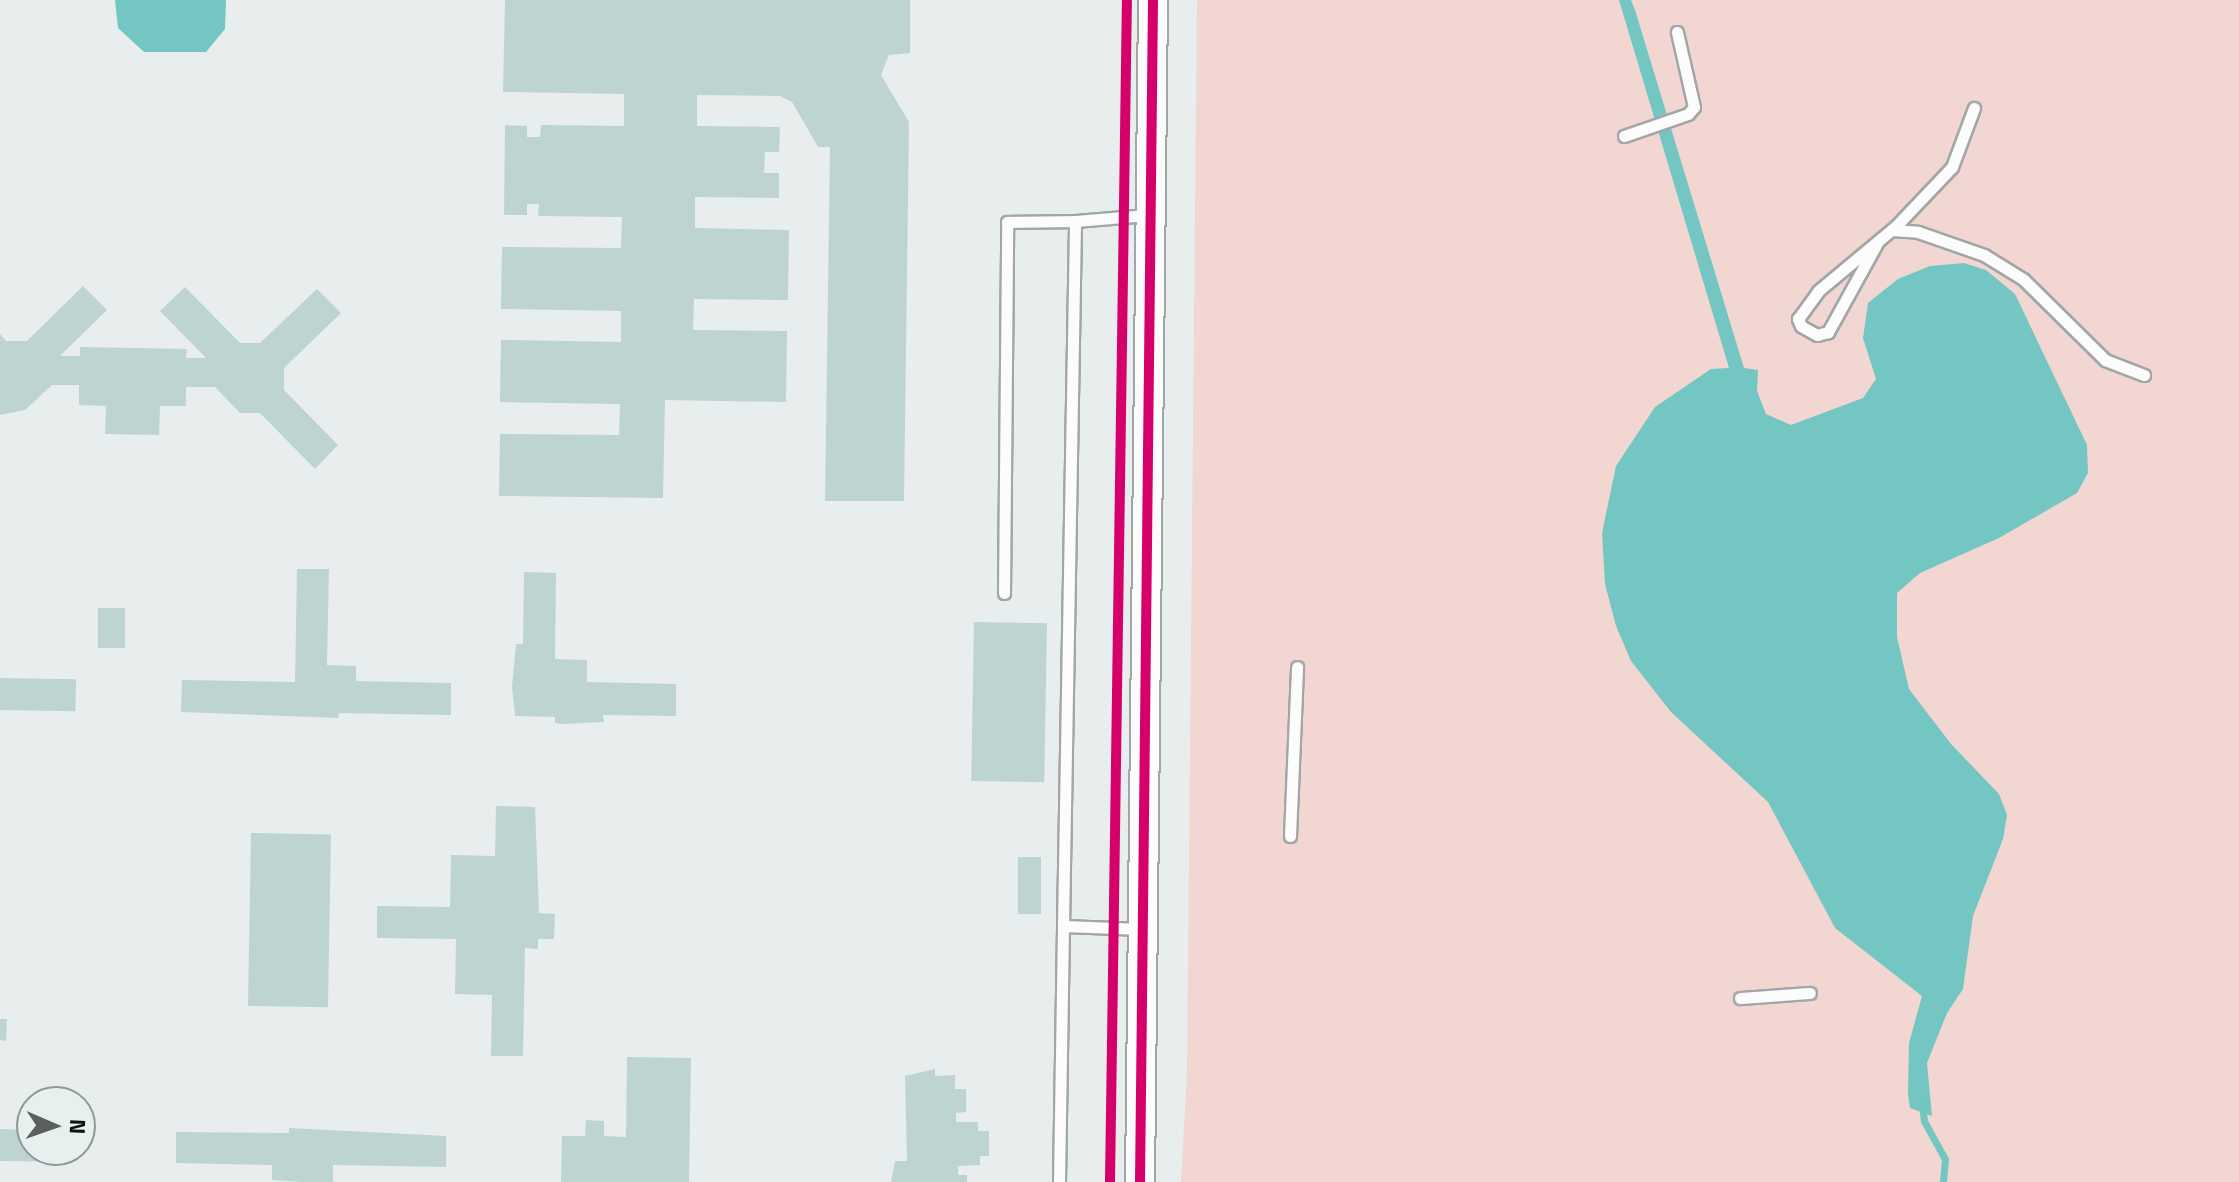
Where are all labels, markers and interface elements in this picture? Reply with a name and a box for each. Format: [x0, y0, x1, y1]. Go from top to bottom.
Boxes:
north arrow [16, 1086, 96, 1166]
text: N [61, 1119, 95, 1135]

